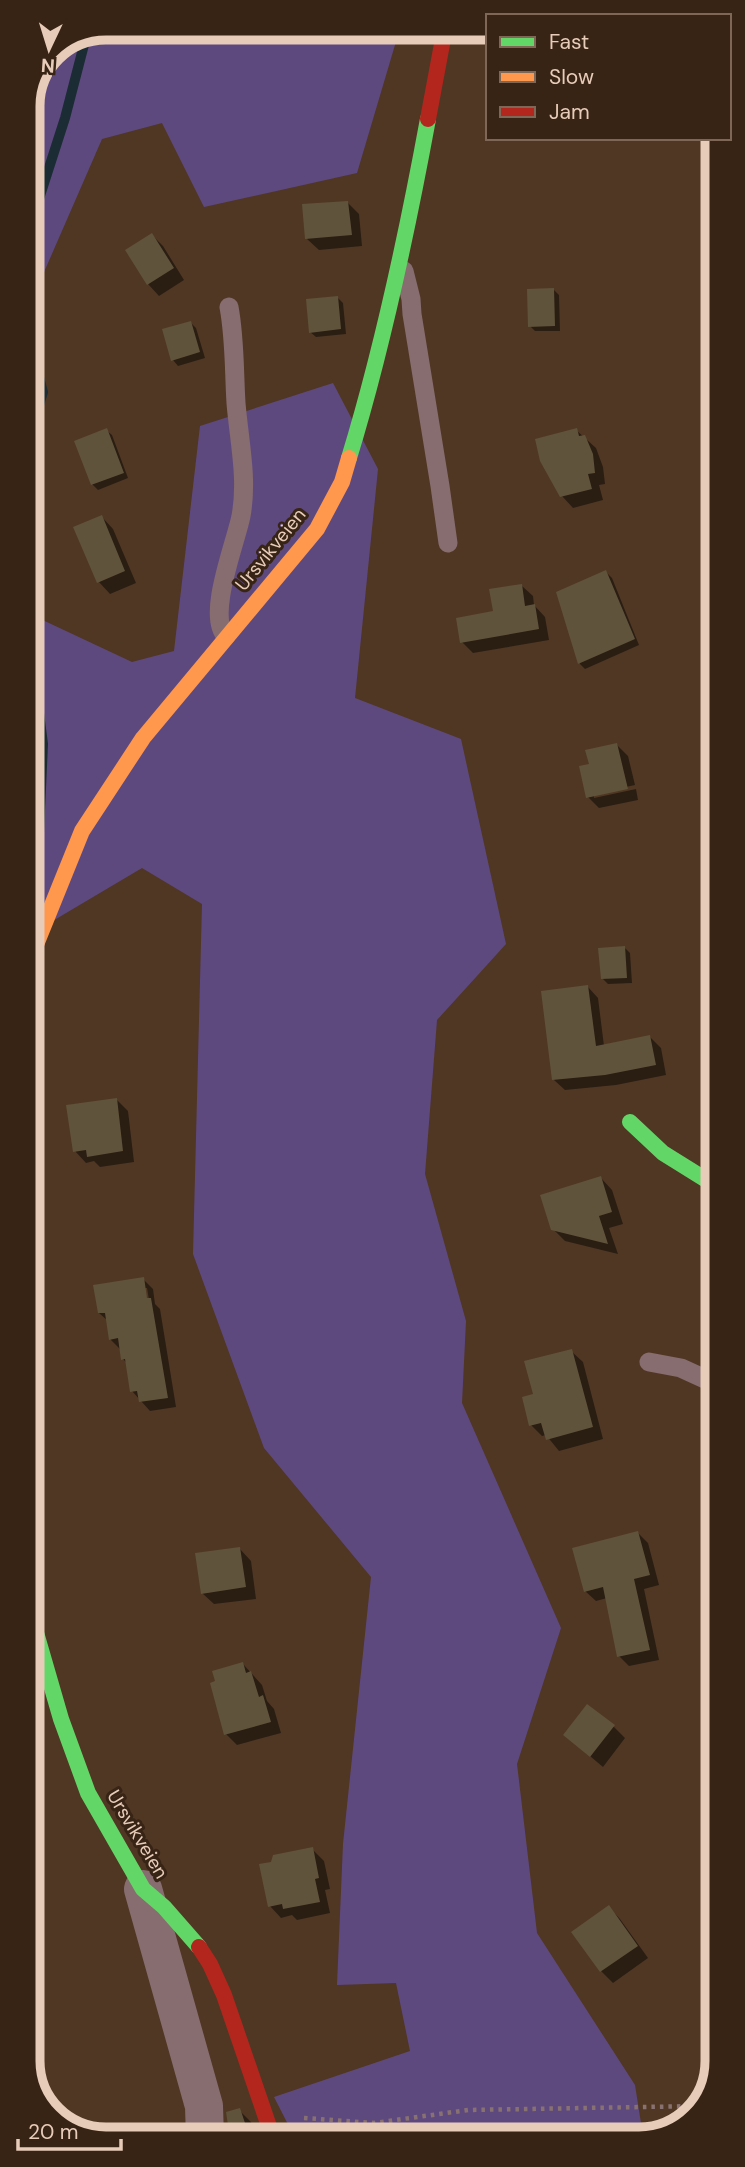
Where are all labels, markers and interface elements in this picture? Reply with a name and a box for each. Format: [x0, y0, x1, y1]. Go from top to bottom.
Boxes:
north arrow [14, 14, 84, 84]
legend [486, 14, 731, 140]
text: Fast [549, 28, 589, 56]
text: N [40, 53, 56, 78]
text: Slow [549, 63, 594, 91]
text: Jam [549, 98, 590, 126]
street label: Ursvikveien [229, 503, 311, 596]
street label: Ursvikveien [101, 1785, 174, 1883]
scale bar [18, 2108, 121, 2152]
text: 20 m [28, 2118, 79, 2146]

